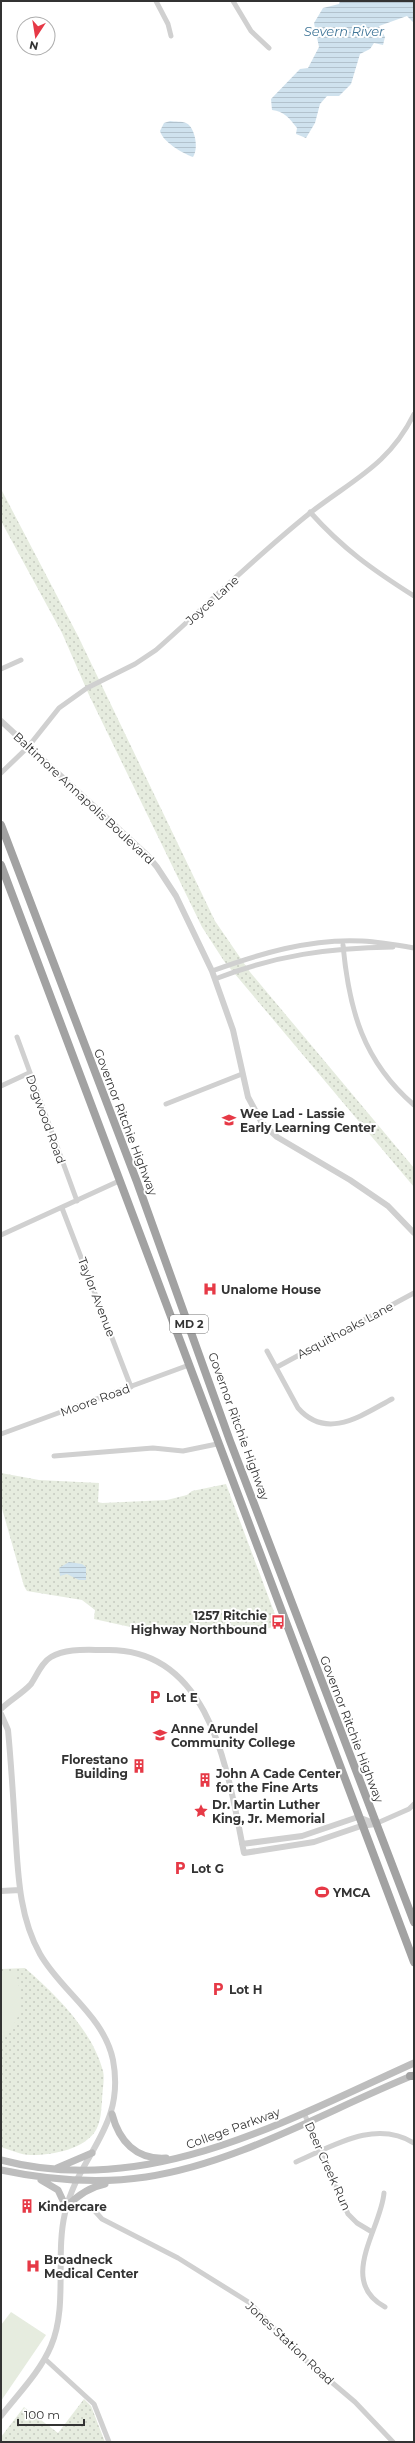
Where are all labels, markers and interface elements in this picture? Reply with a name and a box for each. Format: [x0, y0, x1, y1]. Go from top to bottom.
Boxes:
north arrow [16, 16, 56, 56]
water label: Severn River [304, 23, 385, 39]
text: N [28, 38, 40, 54]
street label: Joyce Lane [182, 572, 242, 628]
street label: Baltimore Annapolis Boulevard [11, 729, 157, 867]
street label: Governor Ritchie Highway [91, 1046, 161, 1198]
street label: Dogwood Road [23, 1072, 69, 1166]
place label: Wee Lad - Lassie Early Learning Center [240, 1106, 376, 1135]
school or university icon: Wee Lad - Lassie Early Learning Center [221, 1112, 237, 1128]
street label: Taylor Avenue [75, 1255, 119, 1339]
hospital icon: Unalome House [202, 1281, 218, 1297]
place label: Unalome House [221, 1282, 321, 1297]
street label: Asquithoaks Lane [294, 1298, 396, 1362]
road number: MD 2 [170, 1315, 208, 1333]
street label: Governor Ritchie Highway [205, 1350, 273, 1502]
street label: Moore Road [58, 1380, 132, 1420]
place label: 1257 Ritchie Highway Northbound [131, 1608, 267, 1637]
bus stop icon: 1257 Ritchie Highway Northbound [270, 1614, 286, 1630]
street label: Governor Ritchie Highway [317, 1653, 387, 1805]
parking icon: Lot E [147, 1689, 163, 1705]
place label: Lot E [166, 1690, 198, 1705]
place label: Anne Arundel Community College [170, 1721, 296, 1750]
school or university icon: Anne Arundel Community College [152, 1727, 168, 1743]
place label: Florestano Building [61, 1752, 128, 1781]
building icon: Florestano Building [131, 1758, 147, 1774]
place label: John A Cade Center for the Fine Arts [215, 1766, 340, 1795]
building icon: John A Cade Center for the Fine Arts [197, 1772, 213, 1788]
place label: Dr. Martin Luther King, Jr. Memorial [212, 1797, 325, 1826]
place icon: Dr. Martin Luther King, Jr. Memorial [193, 1803, 209, 1819]
parking icon: Lot G [172, 1860, 188, 1876]
place label: Lot G [191, 1861, 224, 1876]
sports icon: YMCA [314, 1884, 330, 1900]
place label: YMCA [332, 1885, 371, 1900]
parking icon: Lot H [210, 1981, 226, 1997]
place label: Lot H [229, 1982, 262, 1997]
street label: College Parkway [184, 2104, 282, 2152]
street label: Deer Creek Run [302, 2119, 354, 2213]
building icon: Kindercare [19, 2198, 35, 2214]
place label: Kindercare [38, 2199, 107, 2214]
place label: Broadneck Medical Center [44, 2252, 139, 2281]
hospital icon: Broadneck Medical Center [25, 2258, 41, 2274]
street label: Jones Station Road [242, 2298, 337, 2388]
scale bar [18, 2401, 84, 2427]
text: 100 m [24, 2407, 60, 2422]

